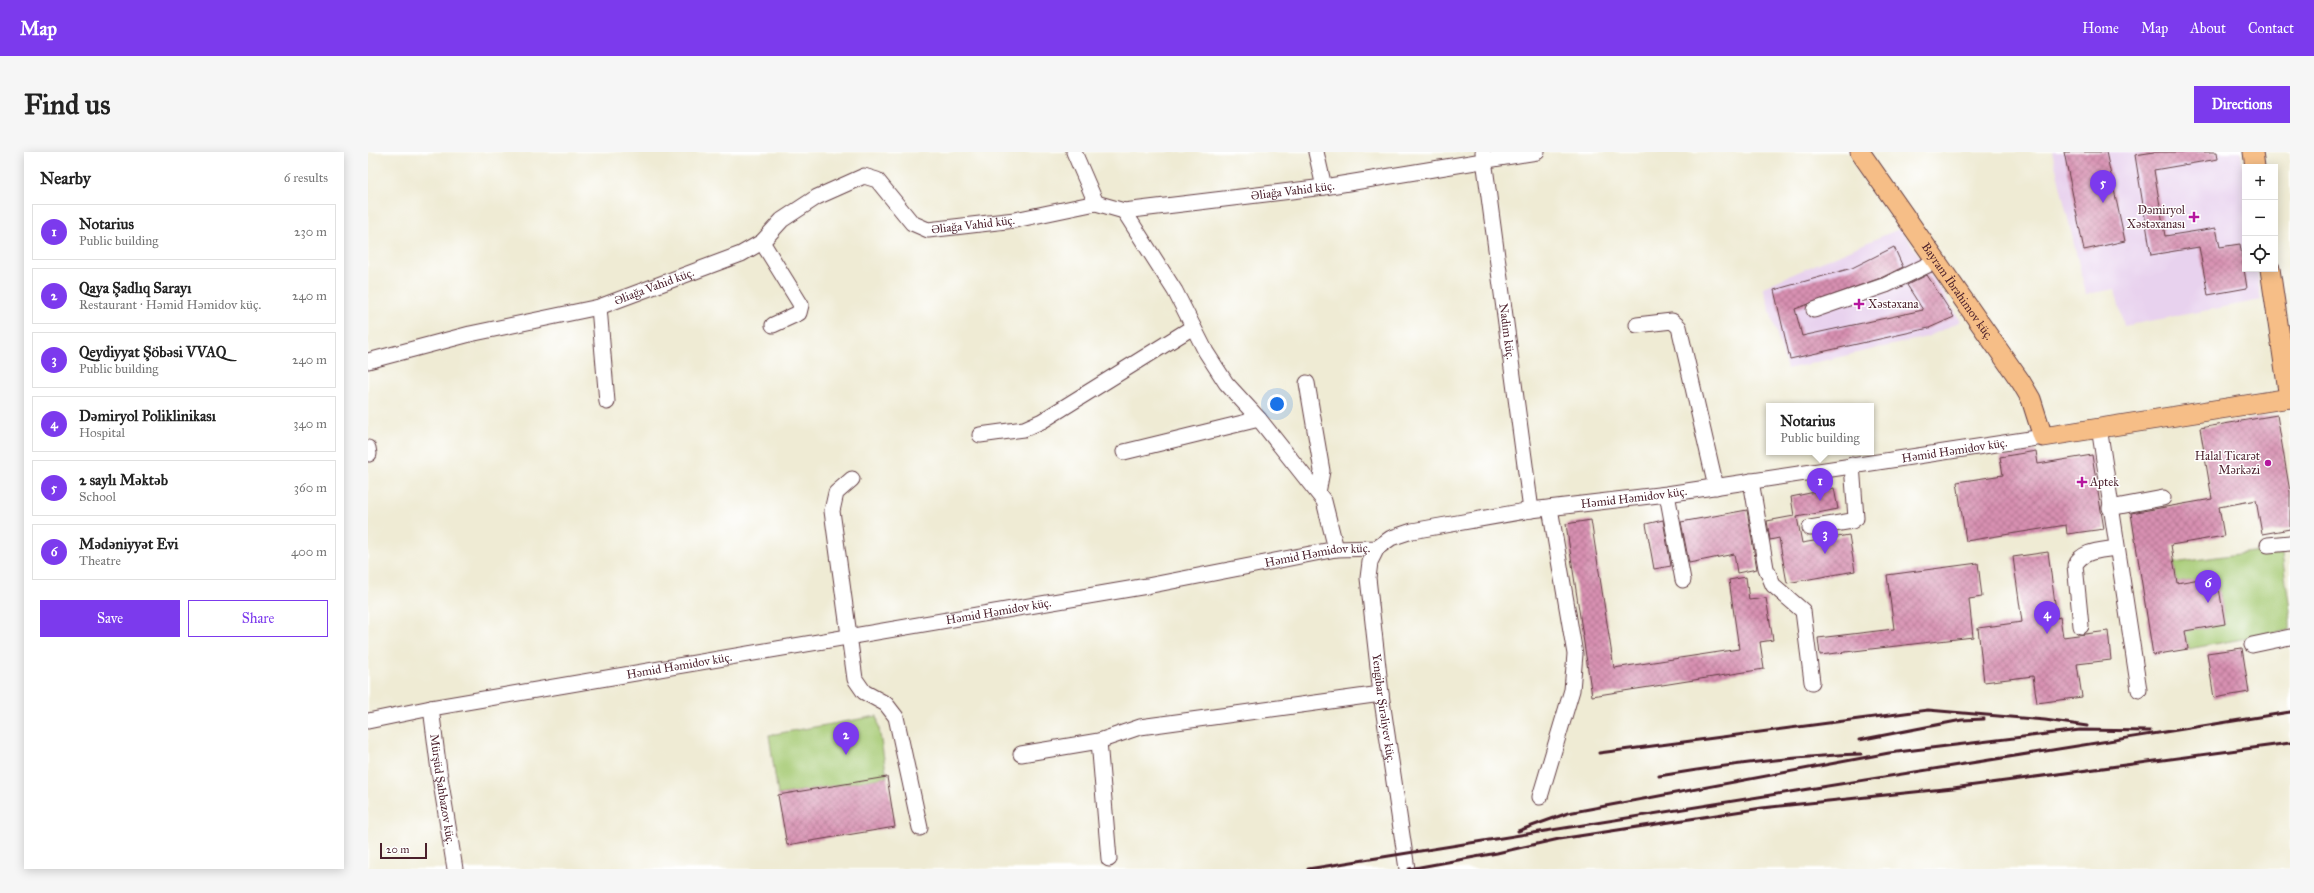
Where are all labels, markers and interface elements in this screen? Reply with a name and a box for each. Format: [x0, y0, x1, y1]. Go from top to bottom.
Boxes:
text: Map [20, 17, 57, 40]
text: Home [2082, 20, 2119, 37]
text: Map [2141, 20, 2168, 37]
text: About [2190, 20, 2226, 37]
text: Contact [2248, 20, 2294, 37]
button: Directions [2194, 86, 2290, 123]
text: Find us [24, 87, 110, 122]
map controls [2242, 164, 2278, 272]
button: + [2242, 164, 2278, 200]
text: Nearby [40, 168, 91, 189]
text: 6 results [284, 170, 328, 186]
pin: 5 [2090, 170, 2116, 203]
street label: Əliağa Vahid küç. [1250, 178, 1336, 203]
button: − [2242, 200, 2278, 236]
place label: Dəmiryol Xəstəxanası [2127, 203, 2186, 231]
marker: Dəmiryol Xəstəxanası [2188, 211, 2200, 223]
street label: Əliağa Vahid küç. [930, 213, 1016, 237]
text: Notarius [79, 215, 134, 233]
text: 1 [51, 224, 57, 240]
text: 230 m [294, 224, 327, 240]
text: Public building [79, 233, 158, 249]
button: locate [2242, 236, 2278, 272]
street label: Bayram İbrahimov küç. [1919, 240, 1996, 343]
street label: Əliağa Vahid küç. [612, 265, 696, 308]
text: Qaya Şadlıq Sarayı [79, 279, 191, 297]
text: 2 [51, 288, 57, 304]
text: 240 m [292, 288, 327, 304]
text: Restaurant · Həmid Həmidov küç. [79, 297, 261, 313]
place label: Xəstəxana [1868, 297, 1919, 311]
marker: Xəstəxana [1853, 298, 1865, 310]
street label: Nadim küç. [1496, 302, 1518, 360]
text: Qeydiyyat Şöbəsi VVAQ [79, 343, 226, 361]
text: 3 [51, 352, 57, 368]
text: 240 m [292, 352, 327, 368]
text: Public building [79, 361, 158, 377]
your location [1267, 394, 1287, 414]
popup [1766, 403, 1874, 455]
text: Dəmiryol Poliklinikası [79, 407, 216, 425]
text: Notarius [1780, 412, 1835, 430]
text: 4 [50, 416, 58, 432]
text: 340 m [293, 416, 327, 432]
text: Hospital [79, 425, 125, 441]
text: Public building [1780, 430, 1860, 446]
street label: Həmid Həmidov küç. [1901, 436, 2008, 465]
place label: Halal Ticarət Mərkəzi [2195, 449, 2261, 477]
marker: Halal Ticarət Mərkəzi [2263, 458, 2273, 468]
pin: 1 [1807, 468, 1833, 501]
text: 2 saylı Məktəb [79, 471, 168, 489]
place label: Aptek [2089, 475, 2119, 489]
marker: Aptek [2077, 477, 2087, 487]
text: 5 [51, 480, 57, 496]
text: 360 m [294, 480, 327, 496]
street label: Həmid Həmidov küç. [1580, 484, 1688, 511]
text: School [79, 489, 116, 505]
pin: 3 [1812, 521, 1838, 554]
text: Mədəniyyət Evi [79, 535, 178, 553]
street label: Həmid Həmidov küç. [1263, 541, 1370, 570]
text: 6 [51, 544, 57, 560]
text: 400 m [291, 544, 327, 560]
text: Theatre [79, 553, 121, 569]
pin: 6 [2195, 570, 2221, 603]
street label: Həmid Həmidov küç. [945, 595, 1052, 627]
button: Save [40, 600, 180, 637]
button: Share [188, 600, 328, 637]
pin: 4 [2034, 601, 2060, 634]
street label: Həmid Həmidov küç. [625, 650, 733, 682]
street label: Yengibar Şirəliyev küç. [1370, 653, 1398, 764]
pin: 2 [833, 722, 859, 755]
street label: Mürşüd Şahbazov küç. [427, 733, 458, 845]
scale bar [380, 841, 427, 860]
text: 20 m [386, 843, 409, 856]

